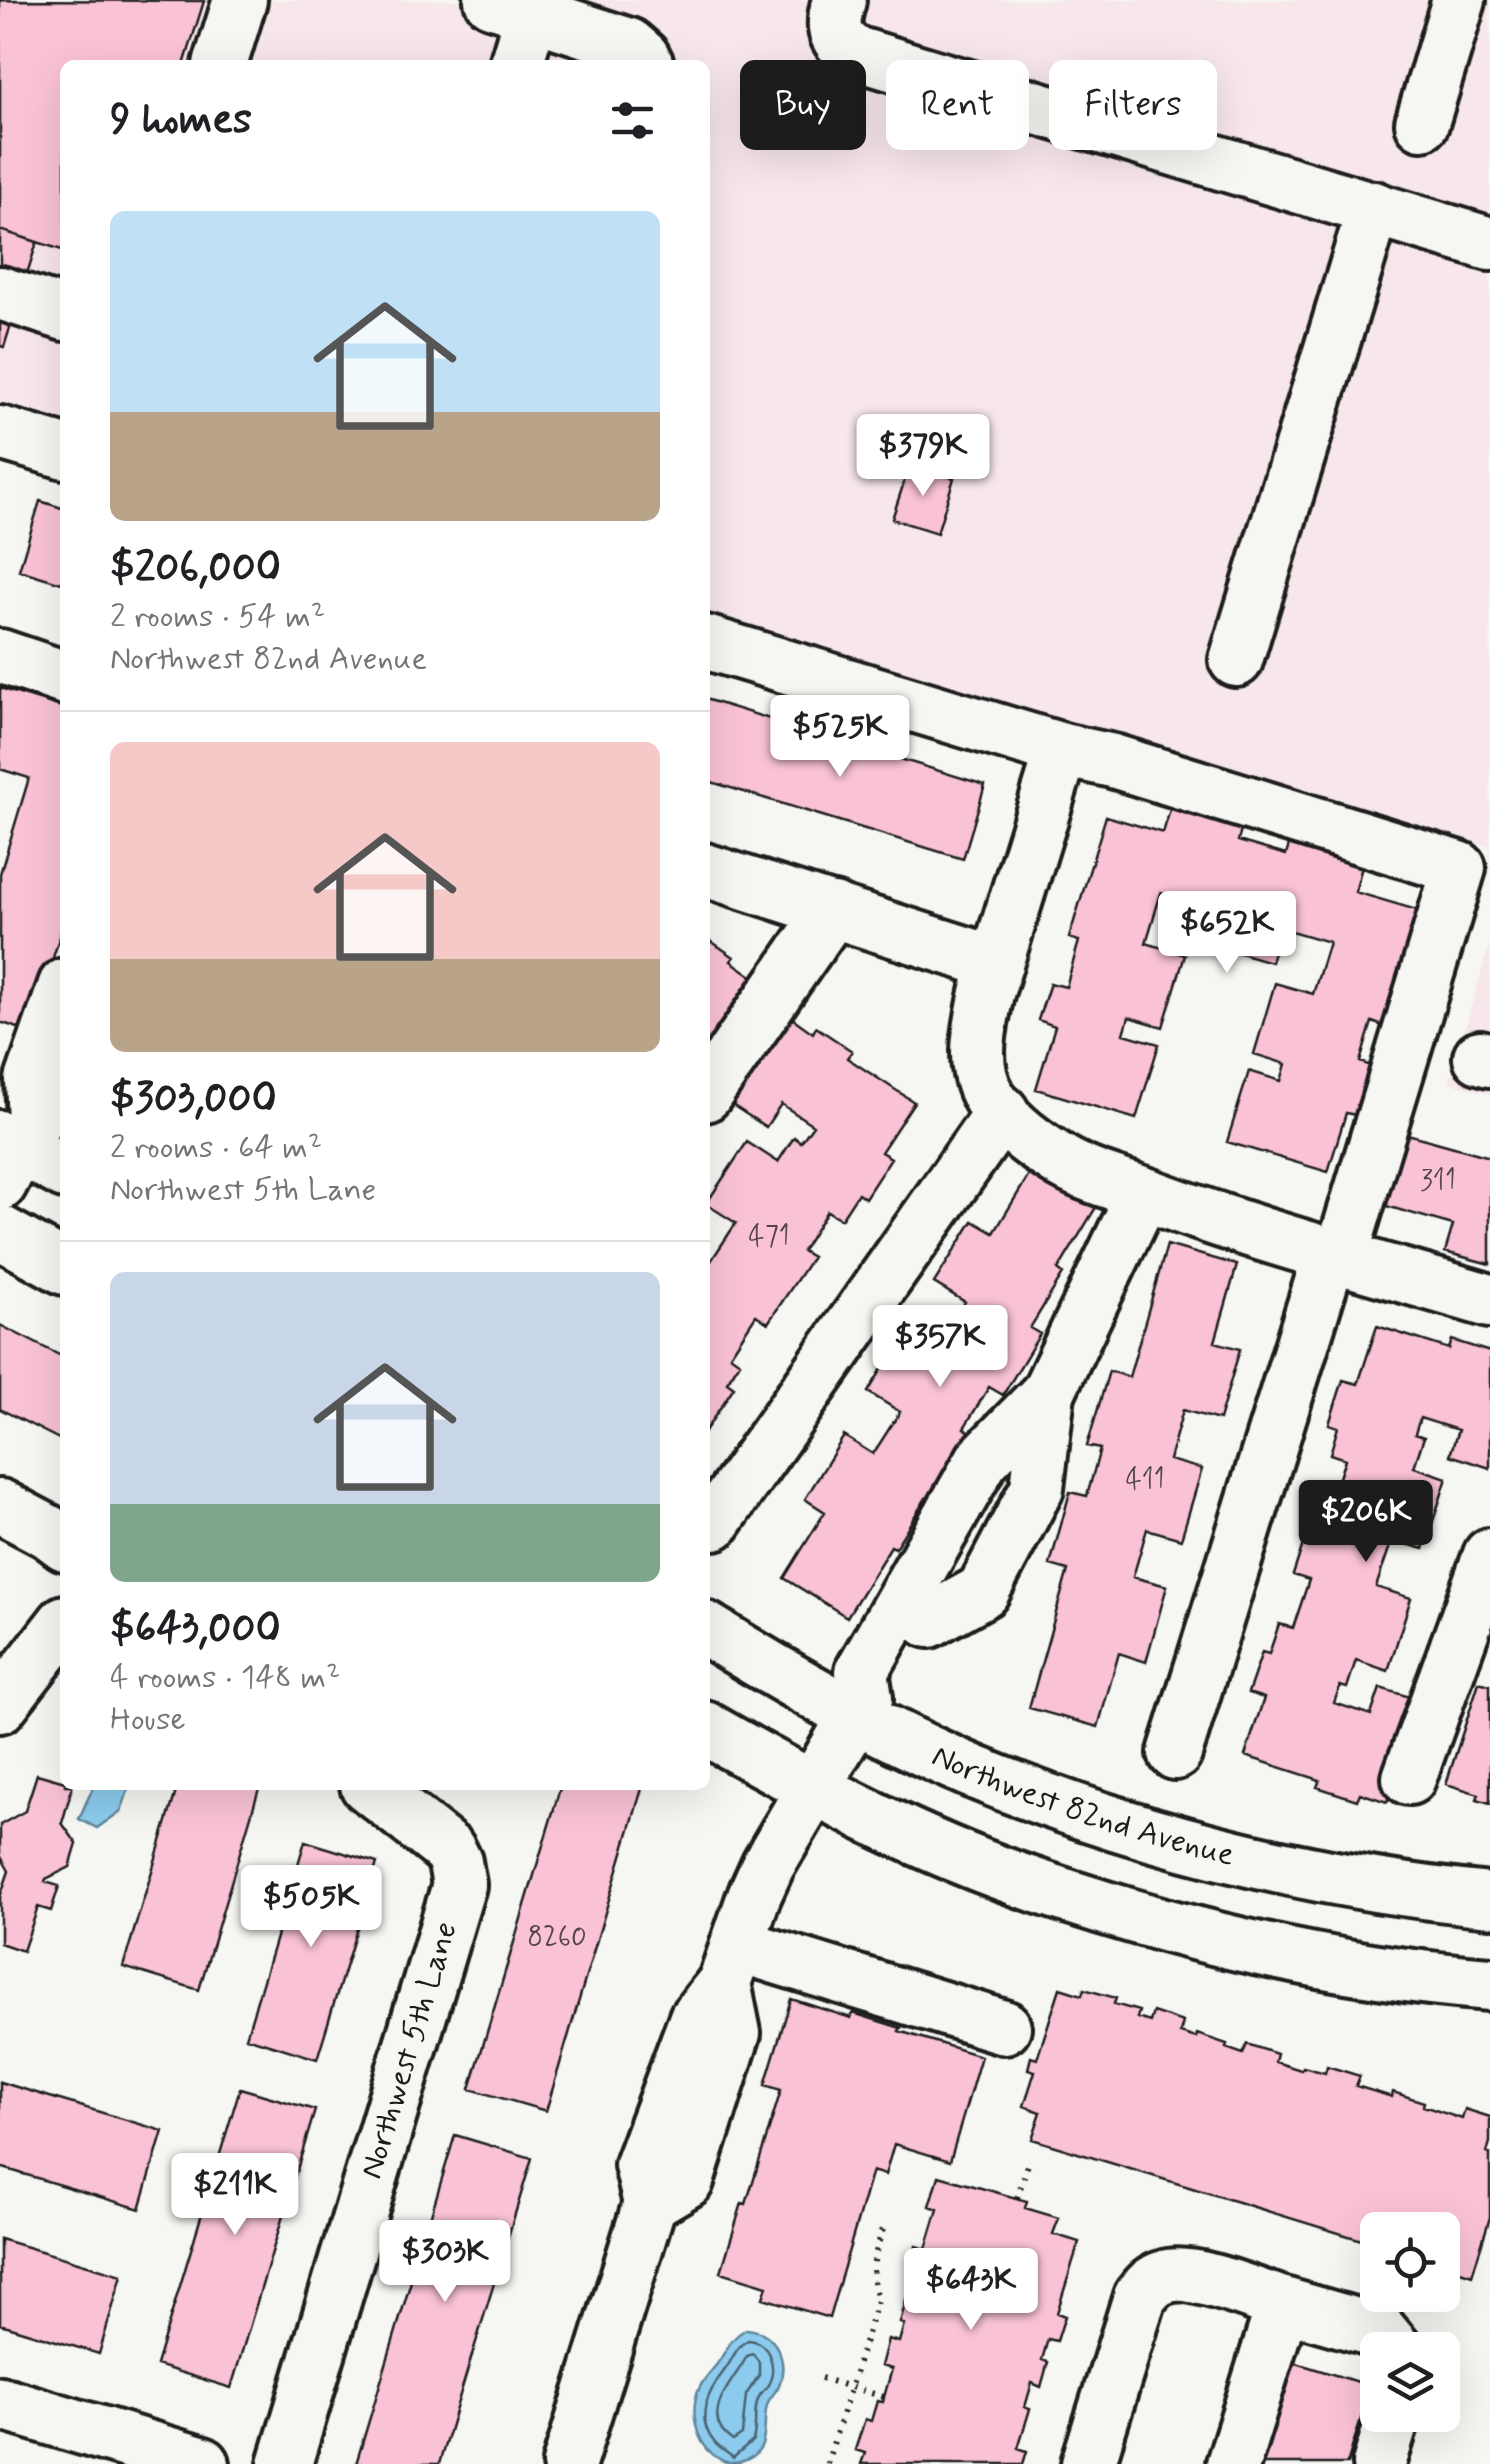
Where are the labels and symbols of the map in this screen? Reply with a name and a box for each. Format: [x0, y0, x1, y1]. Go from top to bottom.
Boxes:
pin: $379K [853, 414, 993, 499]
pin: $525K [770, 695, 910, 780]
pin: $652K [1157, 891, 1297, 976]
house number: 311 [1420, 1163, 1456, 1200]
house number: 471 [748, 1219, 790, 1256]
pin: $357K [870, 1305, 1010, 1390]
house number: 411 [1125, 1462, 1165, 1499]
pin: $206K [1296, 1480, 1436, 1565]
street label: Northwest 82nd Avenue [925, 1735, 1239, 1877]
pin: $505K [241, 1865, 381, 1950]
street label: Northwest 5th Lane [351, 1917, 468, 2184]
house number: 8260 [527, 1919, 587, 1956]
pin: $211K [165, 2153, 305, 2238]
pin: $303K [375, 2220, 515, 2305]
pin: $643K [901, 2248, 1041, 2333]

